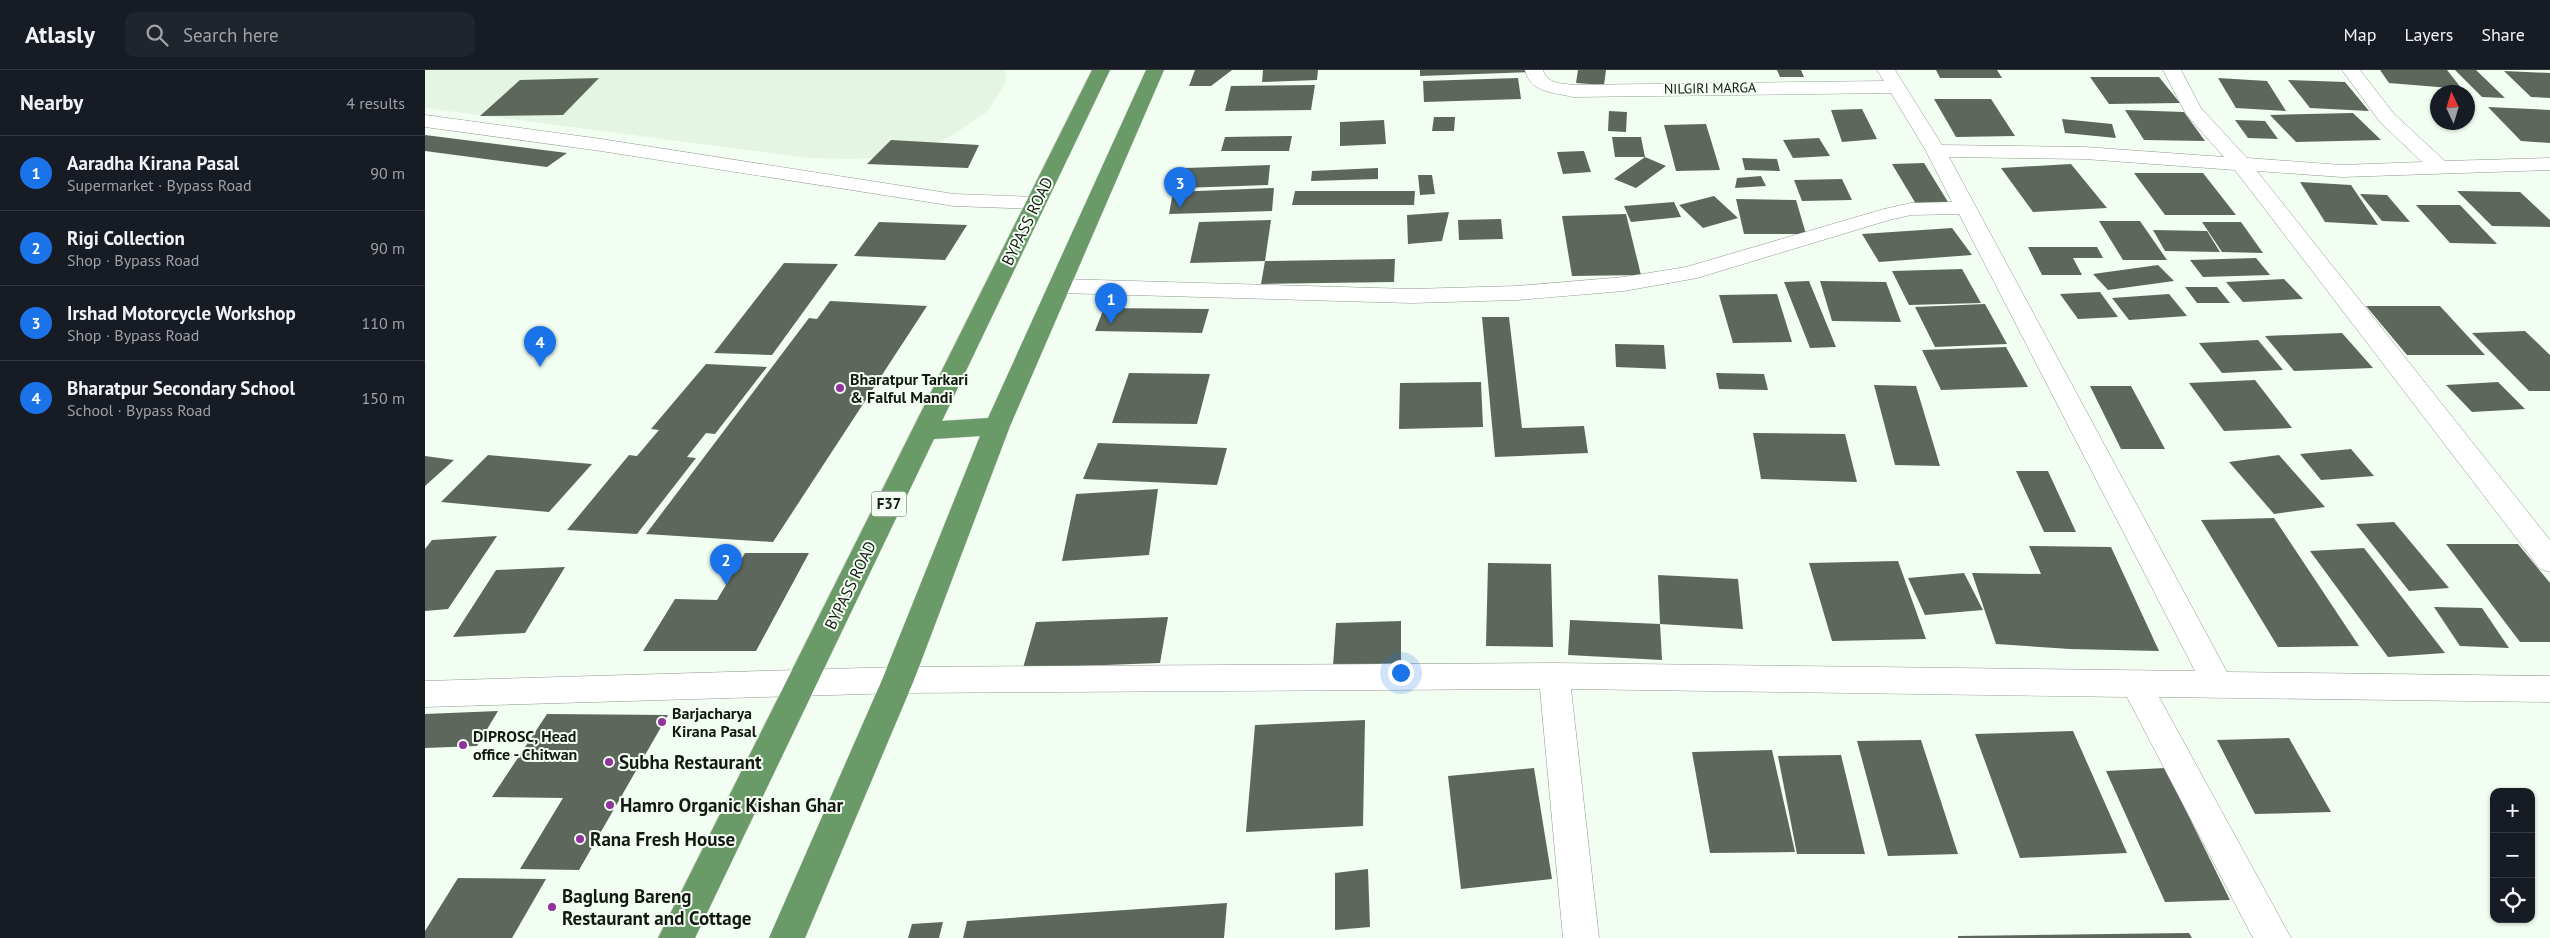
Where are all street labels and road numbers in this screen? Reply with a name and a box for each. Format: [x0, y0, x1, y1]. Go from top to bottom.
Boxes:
street label: NILGIRI MARGA [1664, 78, 1757, 98]
street label: BYPASS ROAD [997, 173, 1057, 269]
road number: F37 [871, 492, 907, 516]
street label: BYPASS ROAD [820, 537, 880, 633]

